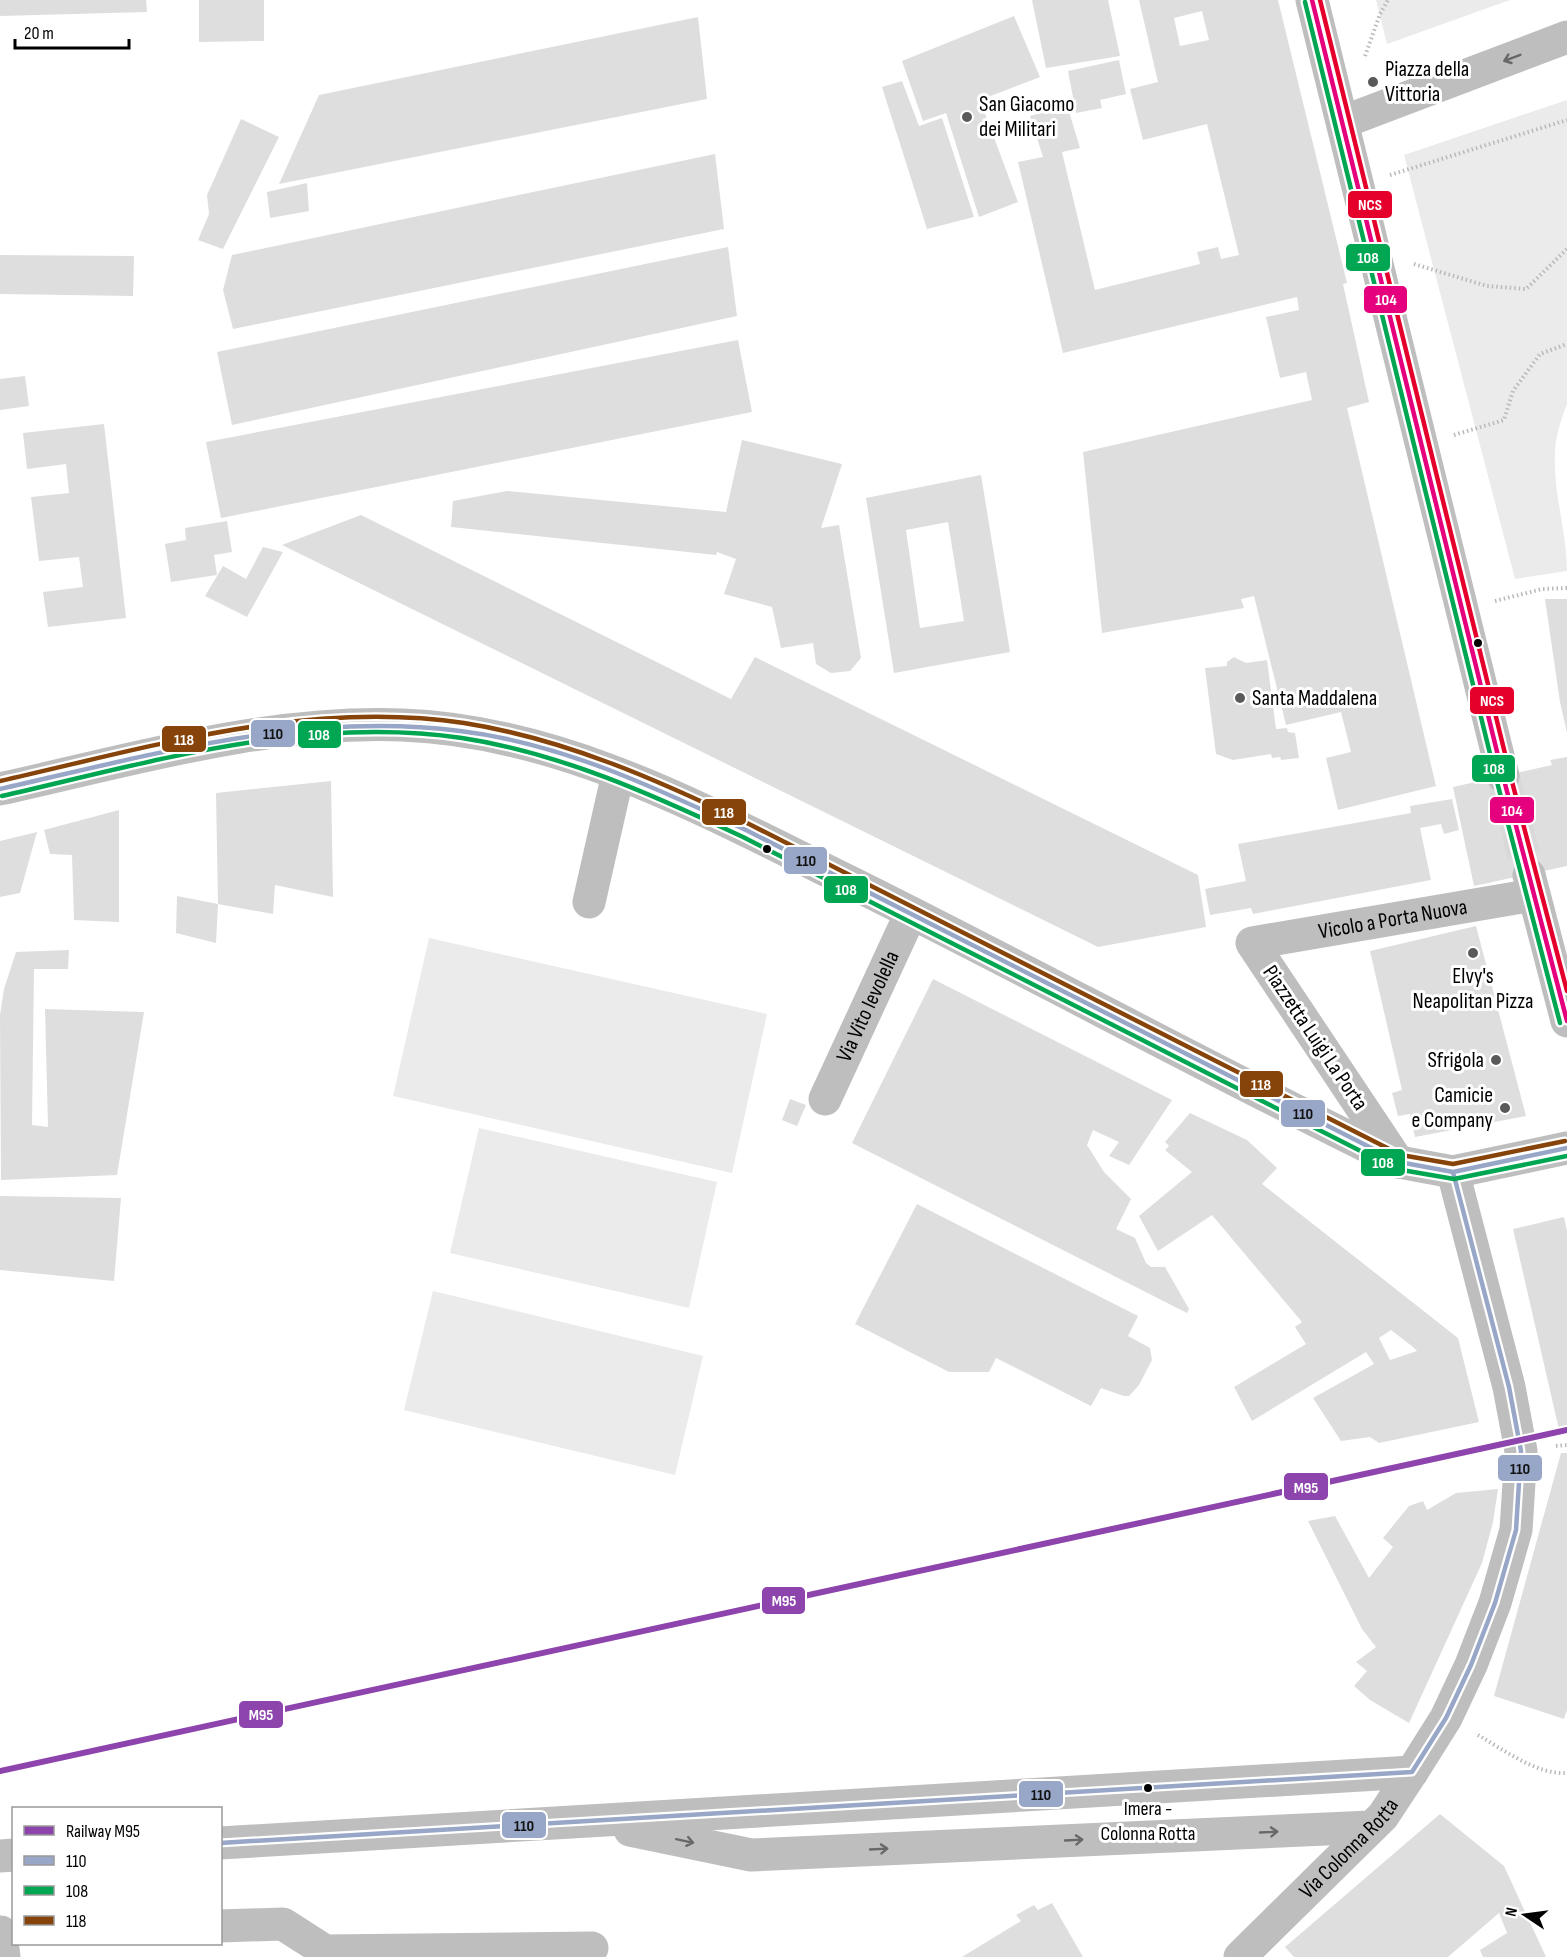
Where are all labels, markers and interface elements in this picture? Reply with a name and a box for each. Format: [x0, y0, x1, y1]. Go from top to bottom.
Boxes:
scale bar [15, 12, 129, 50]
text: 20 m [24, 23, 54, 44]
one-way arrow [1503, 53, 1522, 64]
place label: Piazza della Vittoria [1385, 56, 1469, 108]
marker: Piazza della Vittoria [1366, 75, 1380, 89]
place label: San Giacomo dei Militari [979, 91, 1074, 143]
marker: San Giacomo dei Militari [960, 110, 974, 124]
line badge: NCS [1347, 190, 1393, 219]
text: NCS [1358, 196, 1382, 215]
line badge: 108 [1345, 243, 1391, 272]
text: 108 [1357, 249, 1379, 268]
line badge: 104 [1363, 285, 1408, 314]
text: 104 [1375, 291, 1397, 310]
unlabelled marker [1472, 637, 1484, 649]
place label: Santa Maddalena [1252, 685, 1377, 712]
line badge: NCS [1469, 686, 1515, 715]
marker: Santa Maddalena [1233, 691, 1247, 705]
text: NCS [1480, 692, 1504, 711]
line badge: 110 [250, 719, 296, 748]
line badge: 108 [297, 720, 342, 749]
line badge: 118 [161, 725, 207, 753]
text: 110 [263, 725, 283, 744]
text: 108 [308, 726, 330, 745]
text: 118 [174, 731, 194, 750]
line badge: 108 [1471, 754, 1516, 783]
text: 108 [1483, 760, 1505, 779]
line badge: 104 [1489, 796, 1535, 824]
line badge: 118 [701, 798, 747, 826]
text: 104 [1501, 802, 1523, 821]
text: 118 [714, 804, 734, 823]
unlabelled marker [761, 843, 773, 855]
line badge: 110 [783, 846, 828, 875]
text: 110 [796, 852, 816, 871]
line badge: 108 [823, 875, 869, 904]
text: 108 [835, 881, 857, 900]
street label: Vicolo a Porta Nuova [1316, 893, 1469, 945]
marker: Elvy's Neapolitan Pizza [1466, 946, 1480, 960]
street label: Via Vito Ievolella [830, 947, 905, 1066]
street label: Piazzetta Luigi La Porta [1256, 960, 1374, 1116]
place label: Elvy's Neapolitan Pizza [1412, 963, 1534, 1015]
place label: Sfrigola [1427, 1047, 1484, 1074]
marker: Sfrigola [1489, 1053, 1503, 1067]
line badge: 118 [1239, 1070, 1284, 1098]
text: 118 [1251, 1076, 1271, 1095]
place label: Camicie e Company [1412, 1082, 1494, 1134]
line badge: 110 [1280, 1099, 1326, 1128]
marker: Camicie e Company [1498, 1101, 1512, 1115]
text: 110 [1293, 1105, 1313, 1124]
line badge: 108 [1360, 1148, 1406, 1177]
text: 108 [1372, 1154, 1394, 1173]
line badge: 110 [1497, 1454, 1543, 1482]
text: 110 [1510, 1460, 1530, 1479]
line badge: M95 [1283, 1472, 1329, 1501]
text: M95 [1294, 1479, 1318, 1498]
line badge: M95 [761, 1586, 806, 1615]
text: M95 [772, 1592, 796, 1611]
line badge: M95 [238, 1700, 284, 1729]
text: M95 [249, 1706, 273, 1725]
line badge: 110 [1018, 1780, 1064, 1808]
marker: Imera - Colonna Rotta [1142, 1782, 1154, 1794]
text: 110 [1031, 1786, 1051, 1805]
street label: Via Colonna Rotta [1294, 1793, 1404, 1904]
place label: Imera - Colonna Rotta [1101, 1797, 1195, 1846]
legend [12, 1807, 222, 1945]
line badge: 110 [501, 1811, 547, 1839]
text: 110 [514, 1817, 534, 1836]
text: Railway M95 [66, 1821, 140, 1842]
one-way arrow [1258, 1826, 1278, 1837]
one-way arrow [1063, 1835, 1083, 1846]
one-way arrow [675, 1836, 695, 1847]
one-way arrow [868, 1844, 888, 1855]
text: 110 [66, 1851, 87, 1872]
text: 108 [66, 1881, 88, 1902]
north arrow [1495, 1885, 1555, 1945]
text: N [1502, 1906, 1522, 1918]
text: 118 [66, 1911, 87, 1932]

